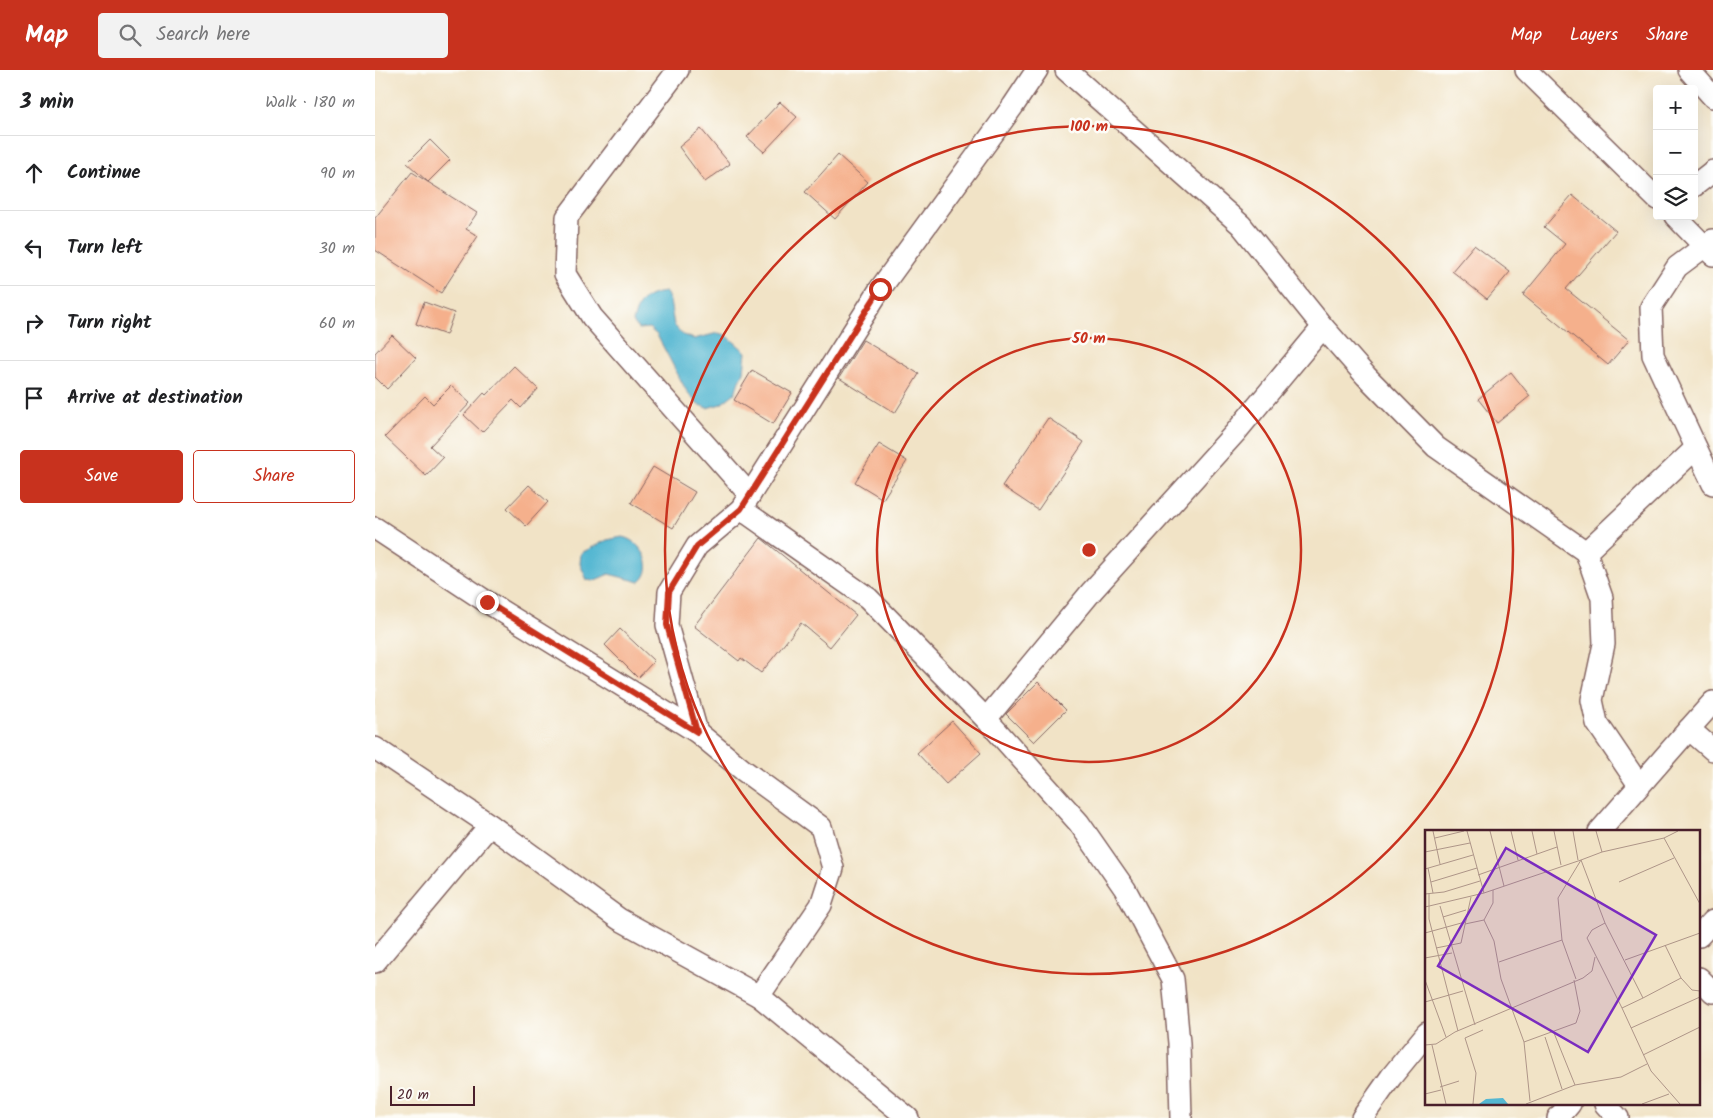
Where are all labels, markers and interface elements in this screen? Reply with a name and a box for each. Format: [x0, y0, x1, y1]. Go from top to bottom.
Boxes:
search box [98, 13, 448, 58]
text: Map [25, 16, 68, 55]
text: Search here [156, 20, 250, 50]
icon: search [116, 21, 144, 49]
text: Map [1511, 21, 1542, 50]
text: Layers [1570, 21, 1618, 50]
text: Share [1646, 21, 1688, 50]
map controls [1653, 85, 1698, 220]
button: + [1653, 85, 1698, 130]
text: 3 min [20, 86, 74, 119]
text: Walk · 180 m [265, 90, 355, 115]
text: 100 m [1070, 115, 1108, 139]
button: − [1653, 130, 1698, 175]
text: Continue [67, 158, 140, 188]
icon: ahead [20, 159, 48, 187]
text: 90 m [320, 161, 355, 186]
button: layers [1653, 175, 1698, 220]
text: Turn left [67, 233, 142, 263]
icon: left [20, 234, 48, 262]
text: 30 m [319, 236, 355, 261]
route start [869, 278, 892, 301]
text: Turn right [67, 308, 152, 338]
icon: right [20, 309, 48, 337]
text: 60 m [319, 311, 355, 336]
text: 50 m [1071, 327, 1106, 351]
text: Arrive at destination [67, 383, 243, 413]
icon: arrive [20, 384, 48, 412]
button: Save [20, 450, 183, 503]
button: Share [193, 450, 355, 503]
centre of rings [1080, 541, 1098, 559]
route end [476, 591, 499, 614]
inset map [1425, 830, 1701, 1106]
scale bar [390, 1083, 475, 1106]
text: 20 m [397, 1084, 429, 1106]

